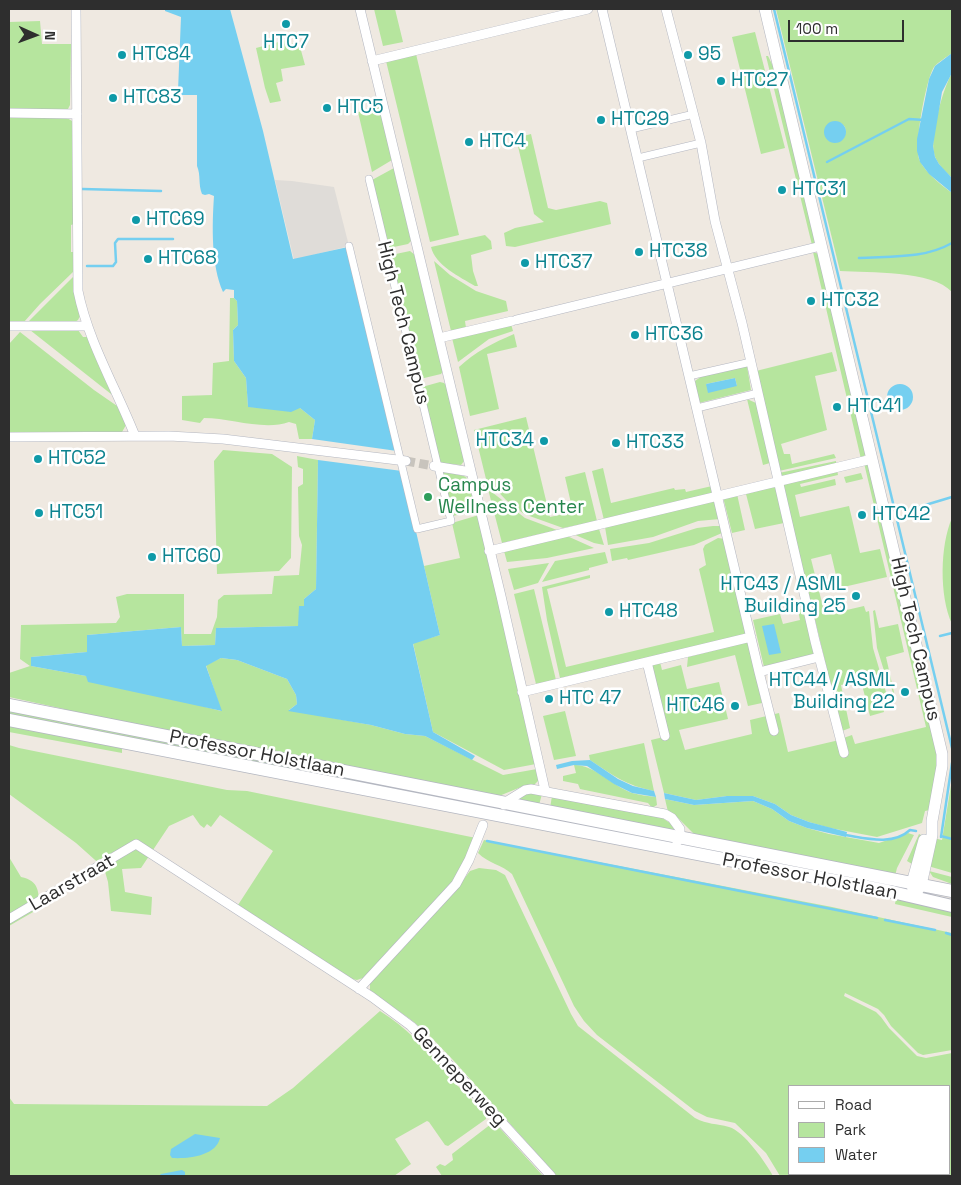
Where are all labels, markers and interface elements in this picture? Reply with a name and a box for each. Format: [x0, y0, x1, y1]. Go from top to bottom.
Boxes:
north arrow [10, 10, 60, 60]
scale bar [791, 10, 907, 42]
marker: HTC7 [280, 18, 292, 30]
text: 100 m [796, 19, 838, 38]
text: N [41, 31, 59, 41]
place label: HTC7 [263, 32, 309, 54]
place label: HTC84 [132, 44, 191, 66]
place label: 95 [698, 44, 721, 66]
marker: HTC84 [116, 49, 128, 61]
marker: 95 [682, 49, 694, 61]
place label: HTC27 [731, 70, 788, 92]
marker: HTC27 [715, 75, 727, 87]
place label: HTC83 [123, 87, 182, 109]
marker: HTC83 [107, 92, 119, 104]
place label: HTC5 [337, 97, 384, 119]
marker: HTC5 [321, 102, 333, 114]
place label: HTC29 [611, 109, 669, 131]
marker: HTC29 [595, 114, 607, 126]
place label: HTC4 [479, 131, 526, 153]
marker: HTC4 [463, 136, 475, 148]
place label: HTC31 [792, 179, 846, 201]
marker: HTC31 [776, 184, 788, 196]
place label: HTC69 [146, 209, 205, 231]
marker: HTC69 [130, 214, 142, 226]
street label: High Tech Campus [372, 239, 434, 407]
place label: HTC38 [649, 241, 708, 263]
marker: HTC38 [633, 246, 645, 258]
place label: HTC68 [158, 248, 217, 270]
place label: HTC37 [535, 252, 592, 274]
marker: HTC68 [142, 253, 154, 265]
marker: HTC37 [519, 257, 531, 269]
place label: HTC32 [821, 290, 879, 312]
marker: HTC32 [805, 295, 817, 307]
place label: HTC36 [645, 324, 703, 346]
marker: HTC36 [629, 329, 641, 341]
place label: HTC41 [847, 396, 902, 418]
marker: HTC41 [831, 401, 843, 413]
place label: HTC34 [475, 430, 534, 452]
place label: HTC33 [626, 432, 684, 454]
marker: HTC34 [538, 435, 550, 447]
marker: HTC33 [610, 437, 622, 449]
place label: HTC52 [48, 448, 106, 470]
marker: HTC52 [32, 453, 44, 465]
place label: Campus Wellness Center [438, 475, 584, 519]
marker: Campus Wellness Center [422, 491, 434, 503]
place label: HTC51 [49, 502, 103, 524]
place label: HTC42 [872, 504, 931, 526]
marker: HTC51 [33, 507, 45, 519]
marker: HTC42 [856, 509, 868, 521]
place label: HTC60 [162, 546, 221, 568]
marker: HTC60 [146, 551, 158, 563]
street label: High Tech Campus [885, 555, 945, 723]
place label: HTC43 / ASML Building 25 [720, 574, 846, 618]
marker: HTC43 / ASML Building 25 [850, 590, 862, 602]
place label: HTC48 [619, 601, 678, 623]
marker: HTC48 [603, 606, 615, 618]
place label: HTC44 / ASML Building 22 [769, 670, 895, 714]
marker: HTC44 / ASML Building 22 [899, 686, 911, 698]
place label: HTC 47 [559, 688, 621, 710]
marker: HTC 47 [543, 693, 555, 705]
place label: HTC46 [666, 695, 725, 717]
marker: HTC46 [729, 700, 741, 712]
street label: Professor Holstlaan [167, 726, 347, 782]
street label: Laarstraat [25, 849, 119, 917]
street label: Professor Holstlaan [720, 849, 900, 905]
street label: Genneperweg [407, 1023, 511, 1131]
legend [788, 1085, 951, 1175]
text: Road [835, 1095, 872, 1114]
text: Park [835, 1120, 866, 1139]
text: Water [835, 1145, 877, 1164]

